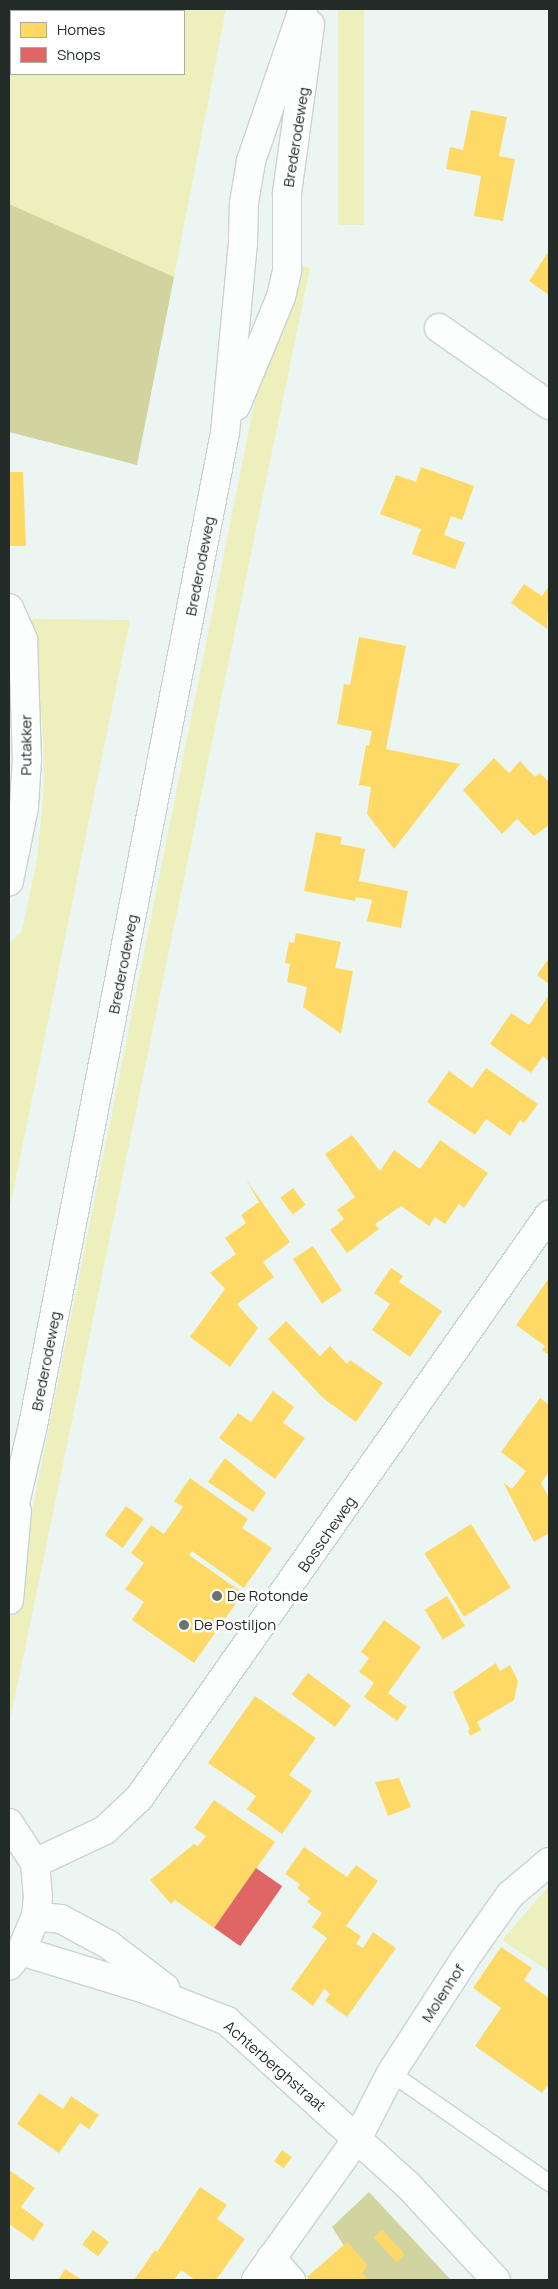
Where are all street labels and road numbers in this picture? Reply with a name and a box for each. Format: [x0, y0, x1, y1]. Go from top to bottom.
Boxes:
street label: Brederodeweg [279, 86, 313, 188]
street label: Brederodeweg [182, 515, 218, 617]
street label: Putakker [17, 714, 35, 776]
street label: Brederodeweg [105, 913, 141, 1015]
street label: Brederodeweg [28, 1310, 64, 1412]
street label: Bosscheweg [294, 1493, 360, 1575]
street label: Molenhof [418, 1961, 468, 2025]
street label: Achterberghstraat [220, 2017, 330, 2115]

